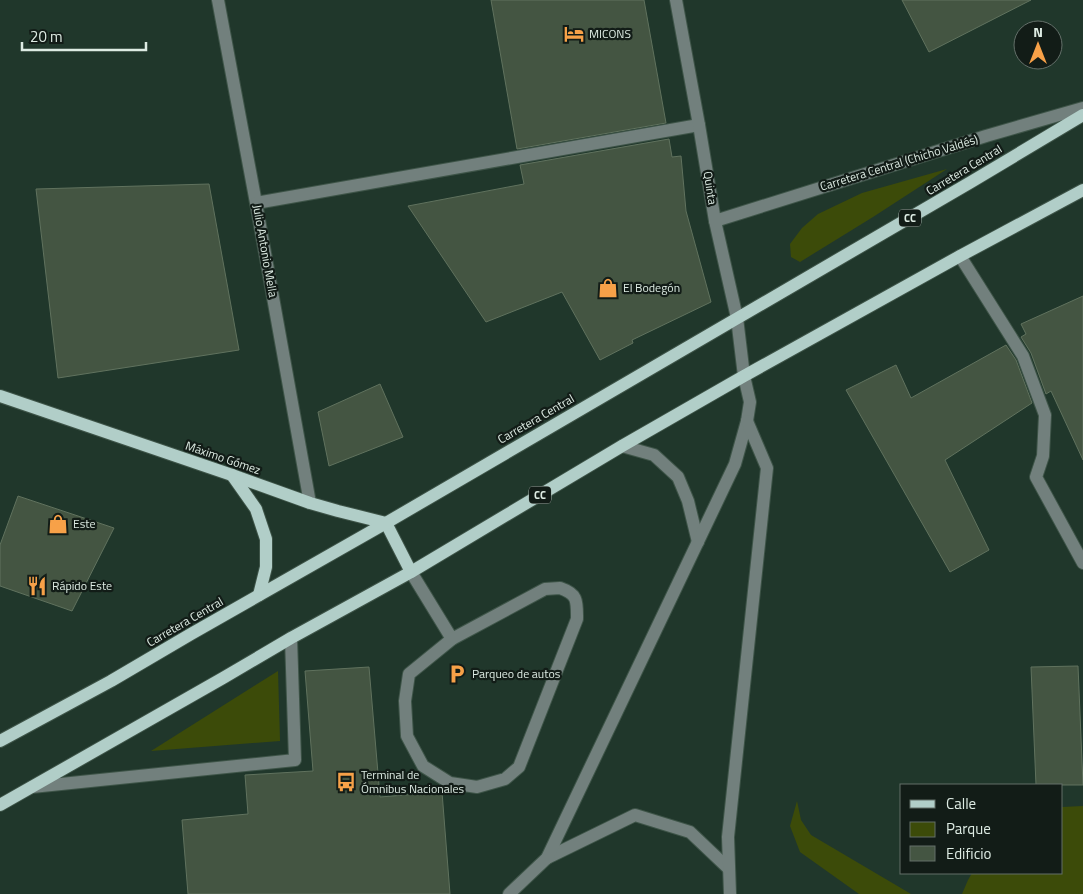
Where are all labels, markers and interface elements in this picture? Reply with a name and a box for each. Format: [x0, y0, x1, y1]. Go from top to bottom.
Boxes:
scale bar [22, 20, 146, 52]
north arrow [1013, 20, 1063, 70]
text: N [1033, 21, 1043, 42]
hotel icon: MICONS [563, 23, 585, 45]
place label: MICONS [589, 24, 631, 43]
text: 20 m [30, 25, 63, 48]
street label: Carretera Central (Chicho Valdés) [818, 132, 980, 194]
street label: Carretera Central [923, 142, 1005, 198]
street label: Quinta [698, 170, 723, 206]
street label: Julio Antonio Mella [248, 203, 283, 299]
road number: CC [899, 210, 921, 227]
shop icon: El Bodegón [597, 277, 619, 299]
place label: El Bodegón [623, 278, 680, 297]
street label: Carretera Central [494, 389, 578, 448]
street label: Máximo Gómez [183, 436, 263, 479]
road number: CC [529, 486, 551, 504]
shop icon: Este [47, 513, 69, 535]
place label: Este [73, 514, 96, 533]
restaurant icon: Rápido Este [26, 575, 48, 597]
place label: Rápido Este [52, 576, 112, 595]
street label: Carretera Central [143, 592, 227, 651]
parking icon: Parqueo de autos [446, 663, 468, 685]
place label: Parqueo de autos [472, 664, 561, 683]
place label: Terminal de Ómnibus Nacionales [361, 765, 465, 798]
bus stop icon: Terminal de Ómnibus Nacionales [335, 771, 357, 793]
legend [900, 784, 1063, 874]
text: Calle [946, 792, 976, 815]
text: Parque [946, 817, 991, 840]
text: Edificio [946, 842, 991, 865]

